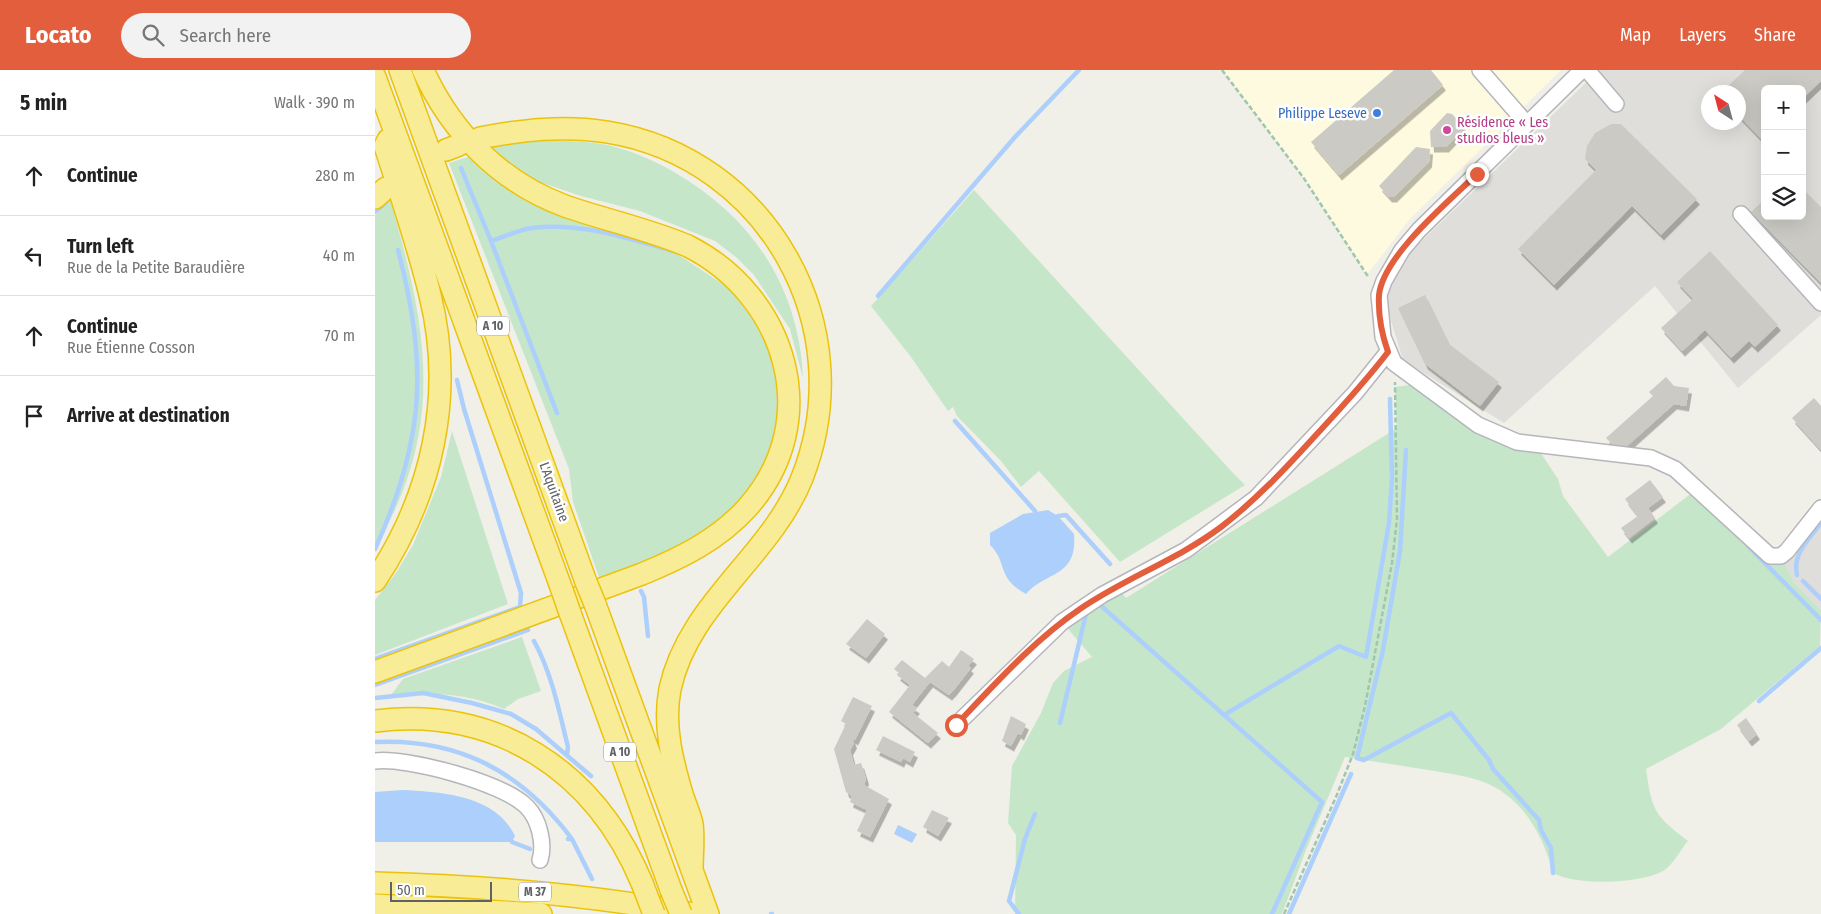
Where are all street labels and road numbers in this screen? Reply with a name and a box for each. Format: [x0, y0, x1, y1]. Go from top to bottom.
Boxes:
road number: A 10 [477, 317, 509, 336]
street label: L'Aquitaine [535, 460, 573, 524]
road number: A 10 [604, 742, 636, 762]
road number: M 37 [519, 882, 551, 902]

